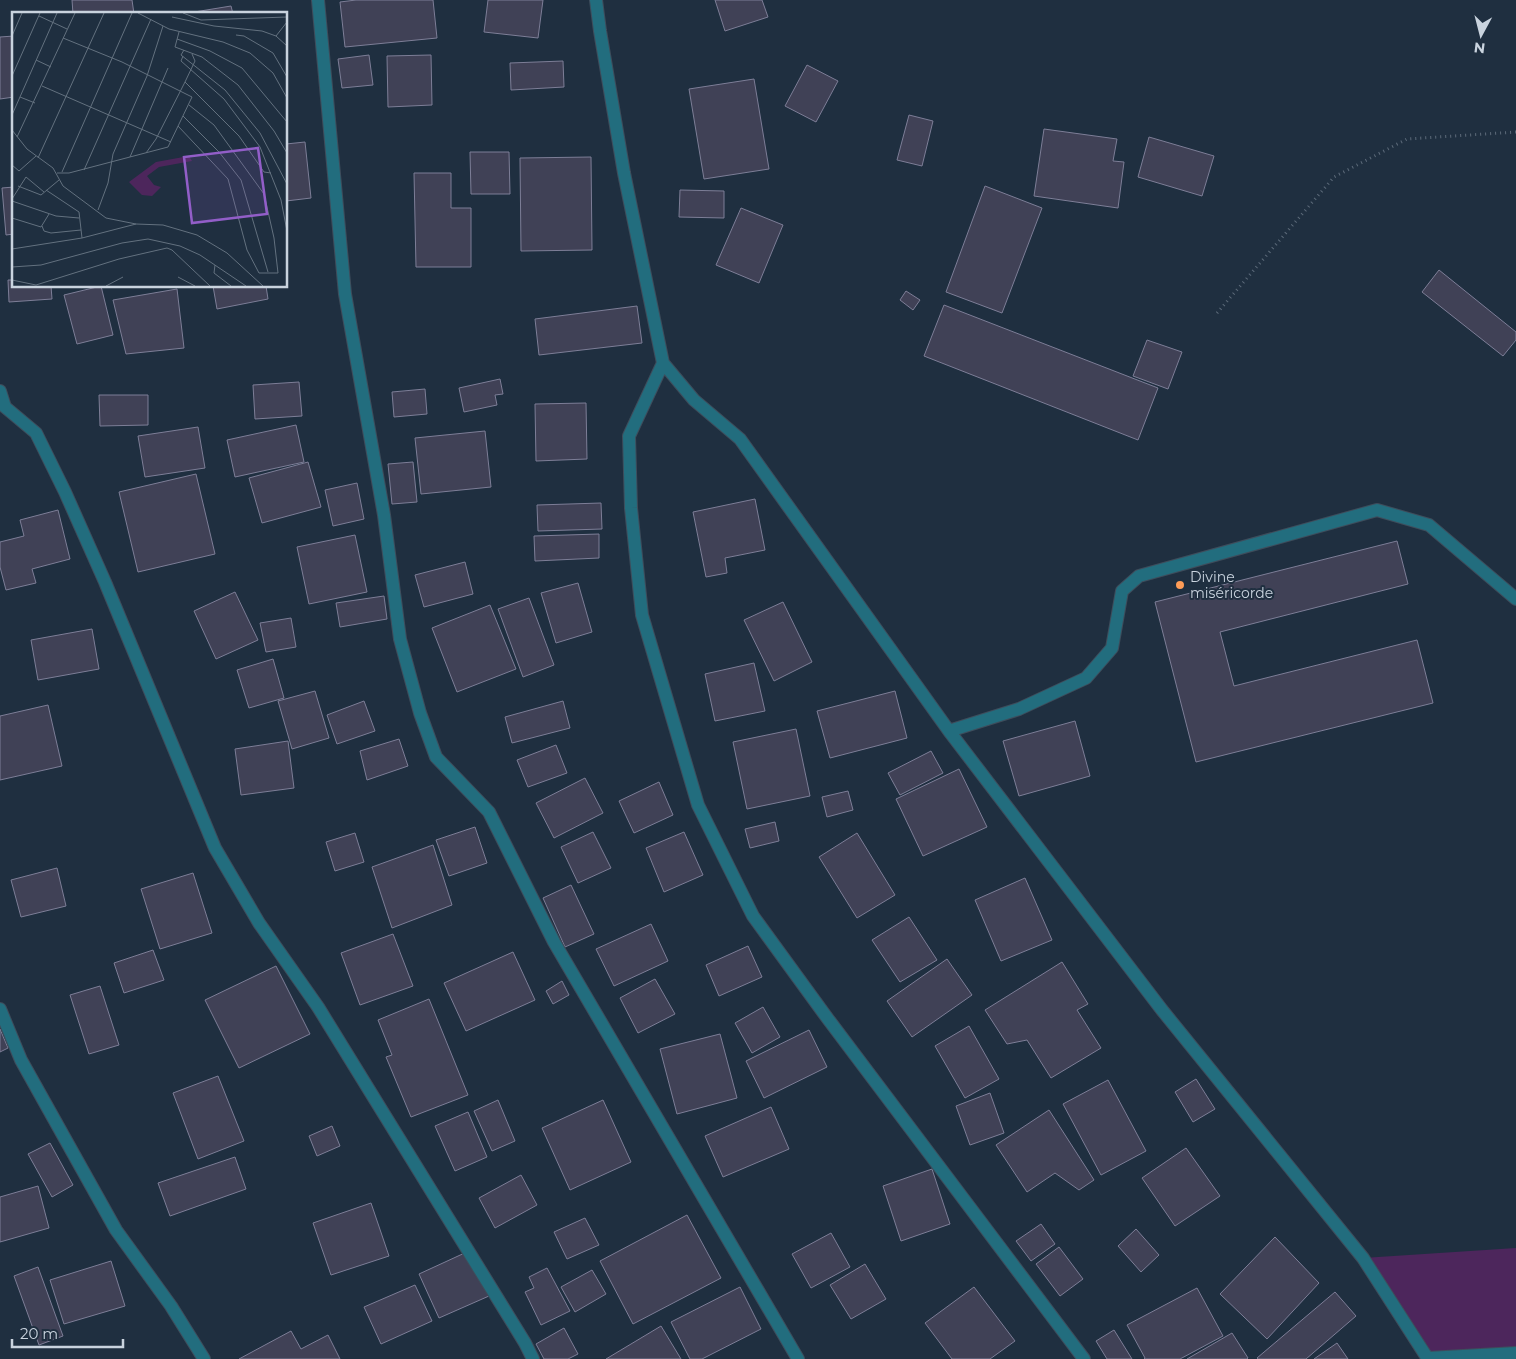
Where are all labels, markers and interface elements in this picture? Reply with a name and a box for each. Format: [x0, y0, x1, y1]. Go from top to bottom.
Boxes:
north arrow [1456, 10, 1506, 60]
inset map [12, 12, 288, 288]
text: N [1473, 38, 1486, 58]
place label: Divine miséricorde [1190, 568, 1273, 602]
marker: Divine miséricorde [1174, 579, 1186, 591]
scale bar [12, 1316, 124, 1348]
text: 20 m [20, 1324, 58, 1343]

